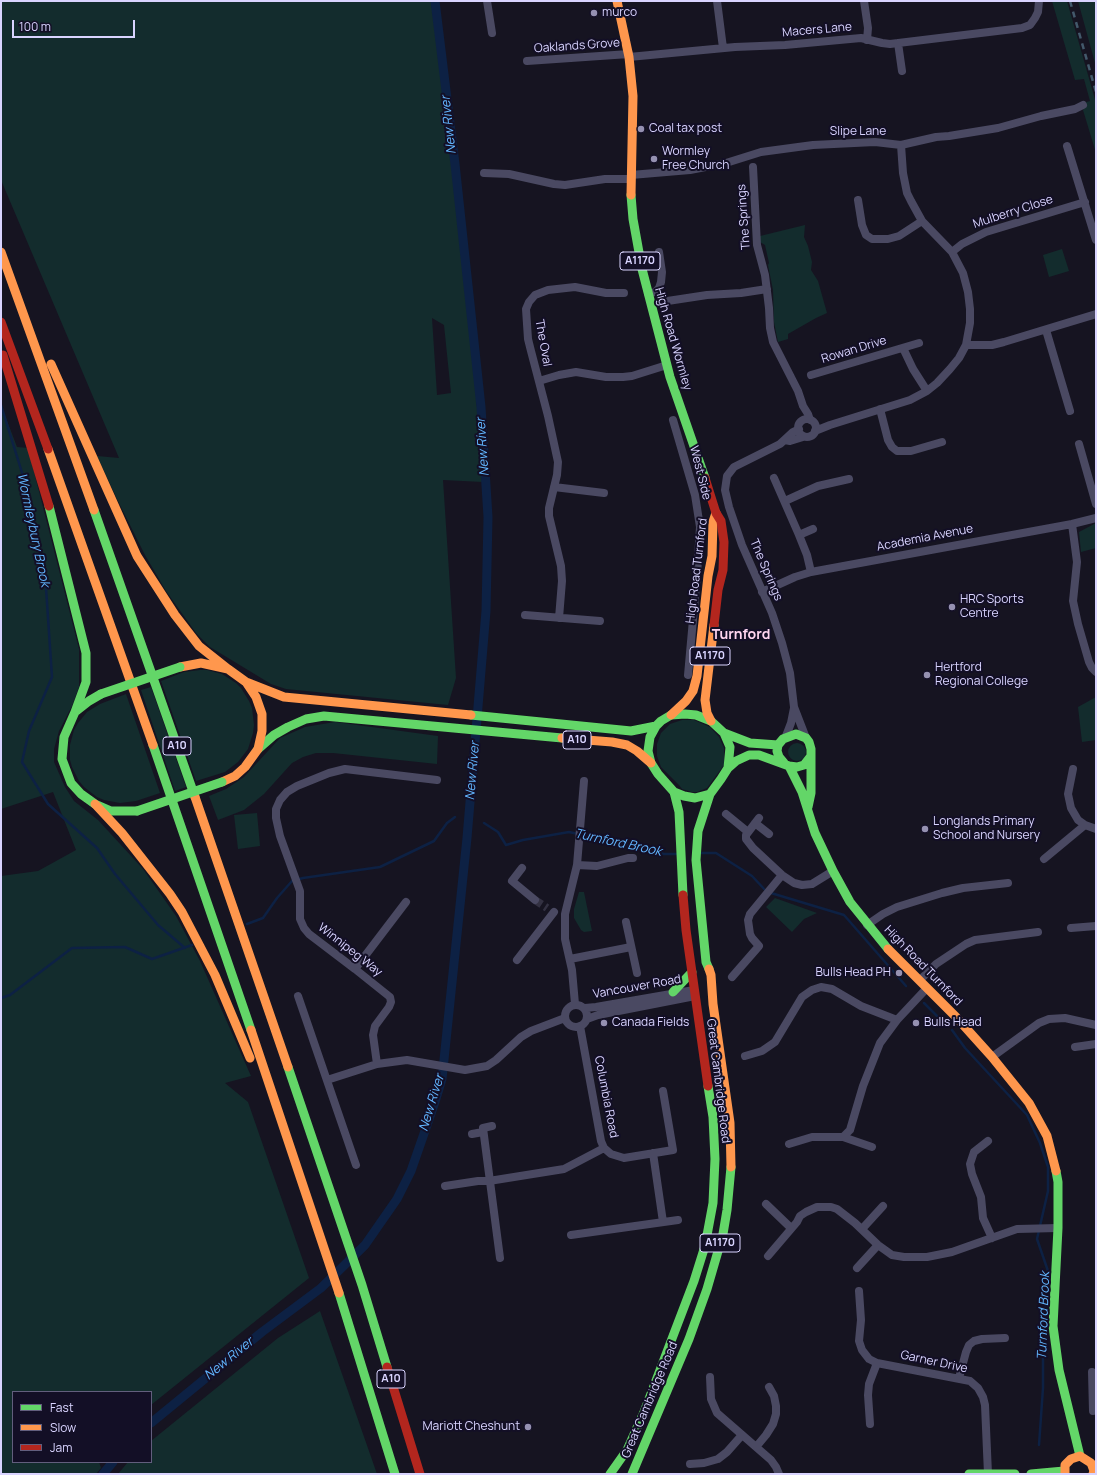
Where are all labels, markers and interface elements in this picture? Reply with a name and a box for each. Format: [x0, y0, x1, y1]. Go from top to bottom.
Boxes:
place label: murco [602, 6, 637, 20]
marker: murco [589, 8, 599, 18]
scale bar [14, 12, 137, 38]
text: 100 m [19, 18, 51, 35]
street label: Macers Lane [782, 20, 852, 40]
street label: Oaklands Grove [534, 36, 620, 56]
water label: New River [438, 95, 460, 155]
place label: Coal tax post [649, 122, 722, 136]
marker: Coal tax post [636, 124, 646, 134]
street label: Slipe Lane [830, 125, 886, 139]
place label: Wormley Free Church [662, 145, 729, 173]
marker: Wormley Free Church [649, 154, 659, 164]
street label: The Springs [735, 184, 753, 250]
street label: Mulberry Close [971, 192, 1055, 232]
road number: A1170 [620, 252, 660, 270]
street label: High Road Wormley [651, 286, 695, 392]
street label: The Oval [532, 318, 554, 368]
street label: Rowan Drive [820, 333, 888, 367]
water label: New River [473, 417, 493, 477]
street label: West Side [686, 444, 714, 502]
water label: Wormleybury Brook [13, 472, 53, 588]
street label: High Road Turnford [683, 517, 711, 625]
street label: Academia Avenue [876, 522, 974, 554]
street label: The Springs [747, 537, 785, 603]
place label: HRC Sports Centre [960, 593, 1024, 621]
marker: HRC Sports Centre [947, 602, 957, 612]
district label: Turnford [712, 627, 770, 643]
road number: A1170 [690, 647, 730, 665]
place label: Hertford Regional College [935, 661, 1028, 689]
marker: Hertford Regional College [922, 670, 932, 680]
road number: A10 [563, 731, 591, 749]
road number: A10 [163, 737, 191, 755]
water label: New River [463, 741, 483, 801]
place label: Longlands Primary School and Nursery [933, 815, 1040, 843]
marker: Longlands Primary School and Nursery [920, 824, 930, 834]
water label: Turnford Brook [573, 826, 663, 860]
street label: Winnipeg Way [315, 920, 385, 980]
street label: High Road Turnford [881, 923, 965, 1009]
place label: Bulls Head PH [815, 966, 891, 980]
marker: Bulls Head PH [894, 968, 904, 978]
street label: Vancouver Road [592, 972, 682, 1002]
place label: Canada Fields [612, 1016, 689, 1030]
place label: Bulls Head [924, 1016, 982, 1030]
marker: Canada Fields [599, 1018, 609, 1028]
street label: Great Cambridge Road [703, 1018, 733, 1144]
marker: Bulls Head [911, 1018, 921, 1028]
street label: Columbia Road [591, 1055, 621, 1139]
water label: New River [416, 1073, 448, 1133]
road number: A1170 [700, 1234, 740, 1252]
water label: Turnford Brook [1035, 1272, 1053, 1360]
water label: New River [201, 1334, 257, 1384]
street label: Great Cambridge Road [619, 1340, 681, 1460]
street label: Garner Drive [899, 1348, 969, 1376]
road number: A10 [377, 1370, 405, 1388]
legend [12, 1391, 152, 1463]
text: Fast [50, 1399, 74, 1416]
text: Slow [50, 1419, 76, 1436]
place label: Mariott Cheshunt [423, 1420, 520, 1434]
marker: Mariott Cheshunt [523, 1422, 533, 1432]
text: Jam [50, 1439, 72, 1456]

